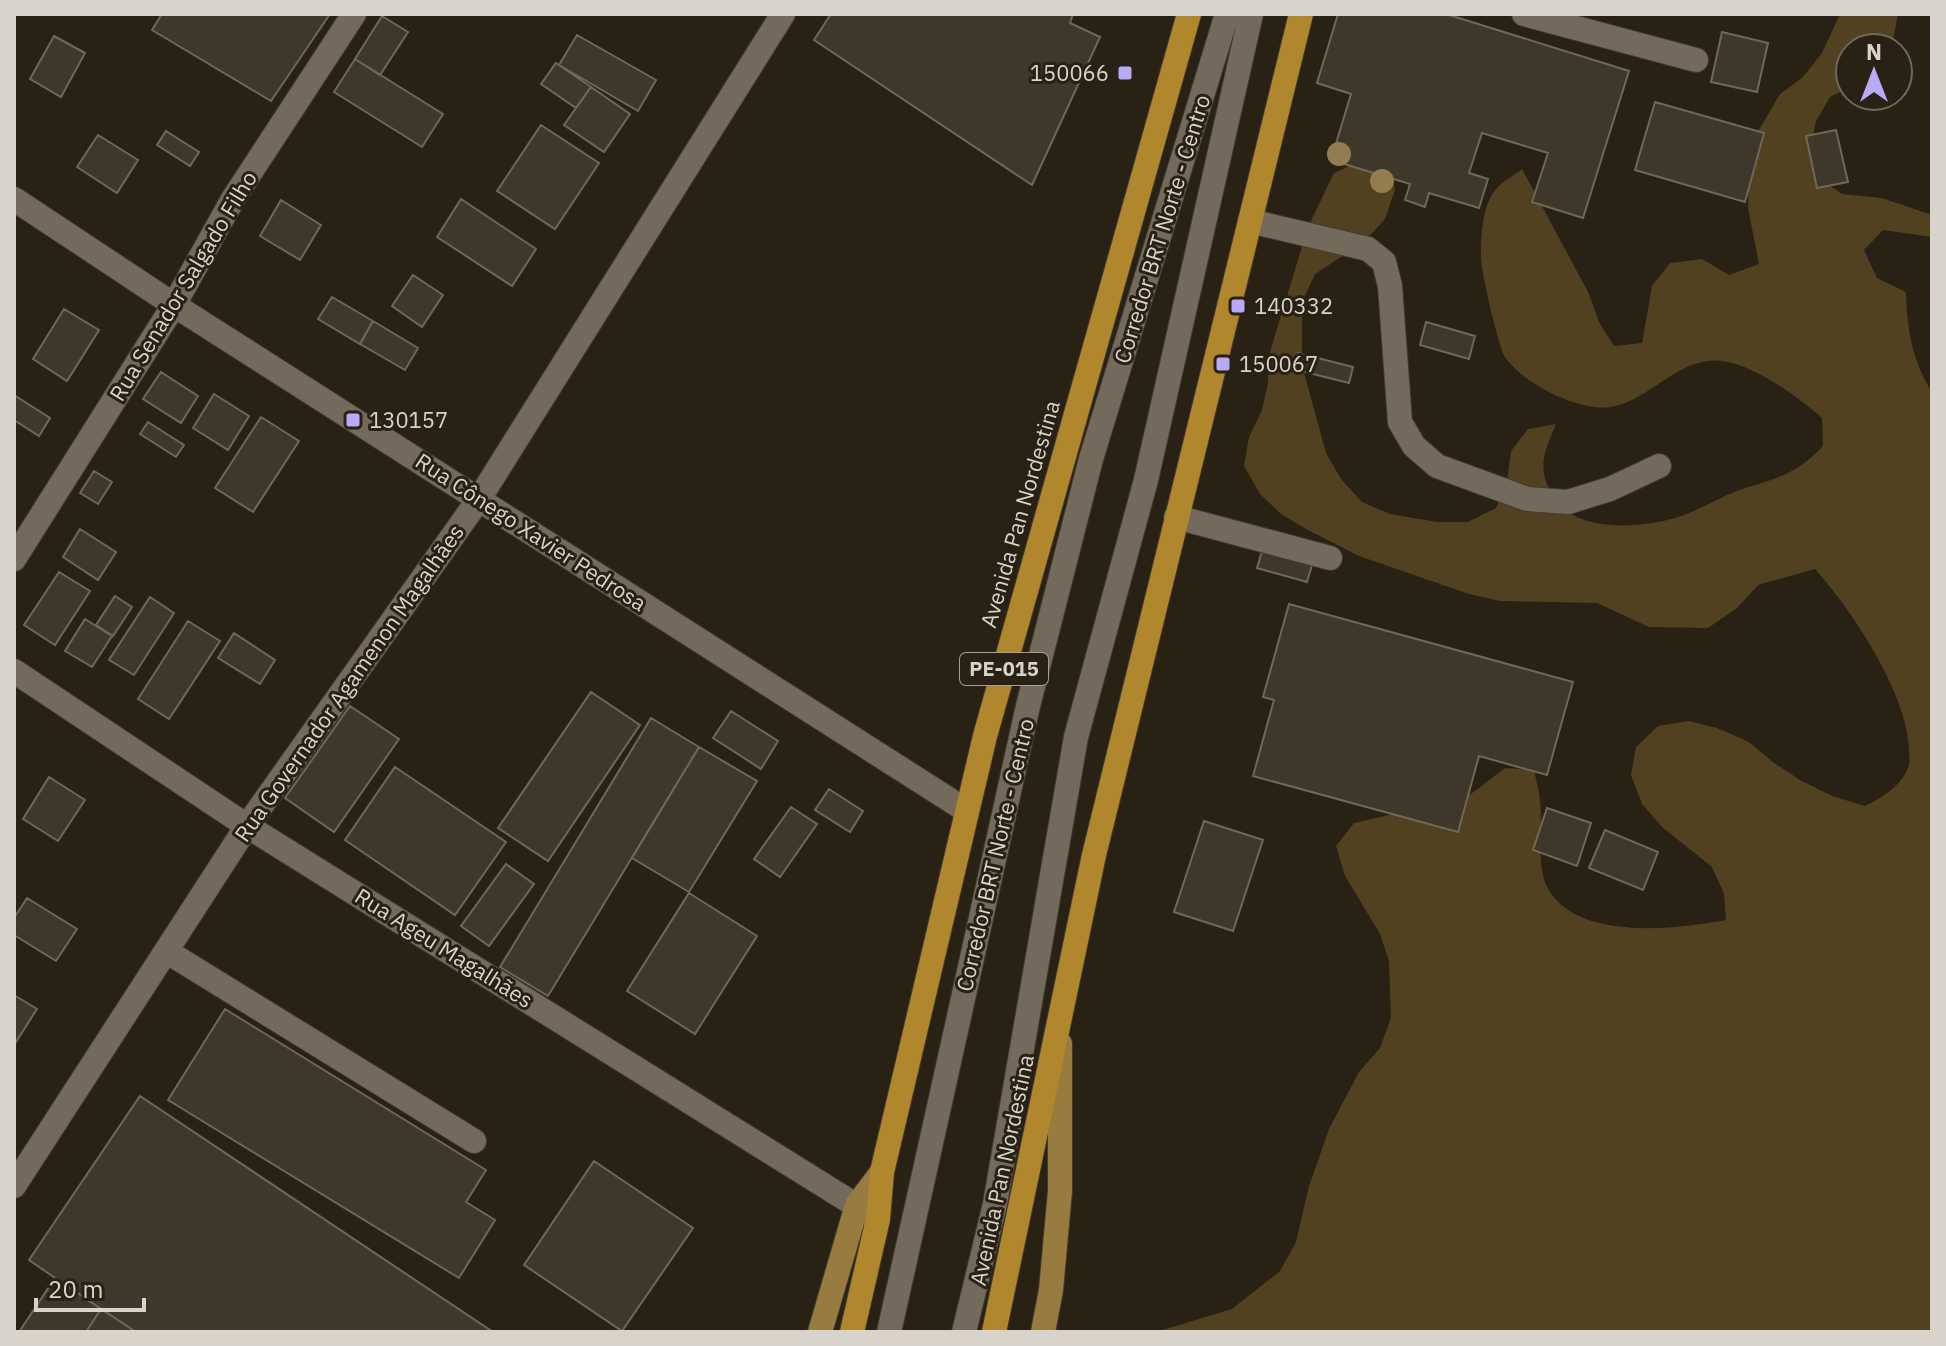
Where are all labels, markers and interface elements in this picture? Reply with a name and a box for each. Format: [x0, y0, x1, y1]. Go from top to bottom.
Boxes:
north arrow [1834, 32, 1914, 112]
text: N [1866, 37, 1882, 66]
place label: 150066 [1030, 58, 1109, 87]
marker: 150066 [1116, 64, 1134, 82]
street label: Corredor BRT Norte - Centro [1107, 91, 1216, 367]
street label: Rua Senador Salgado Filho [102, 165, 263, 406]
place label: 140332 [1254, 291, 1333, 320]
marker: 140332 [1229, 297, 1247, 315]
place label: 150067 [1239, 349, 1318, 378]
marker: 150067 [1214, 355, 1232, 373]
street label: Avenida Pan Nordestina [973, 397, 1066, 631]
place label: 130157 [369, 405, 448, 434]
marker: 130157 [344, 411, 362, 429]
street label: Rua Cônego Xavier Pedrosa [410, 446, 653, 617]
street label: Rua Governador Agamenon Magalhães [227, 518, 470, 847]
road number: PE-015 [960, 653, 1048, 685]
street label: Corredor BRT Norte - Centro [949, 716, 1040, 994]
street label: Rua Ageu Magalhães [350, 881, 539, 1014]
street label: Avenida Pan Nordestina [963, 1052, 1040, 1288]
scale bar [36, 1262, 144, 1312]
text: 20 m [48, 1273, 103, 1305]

